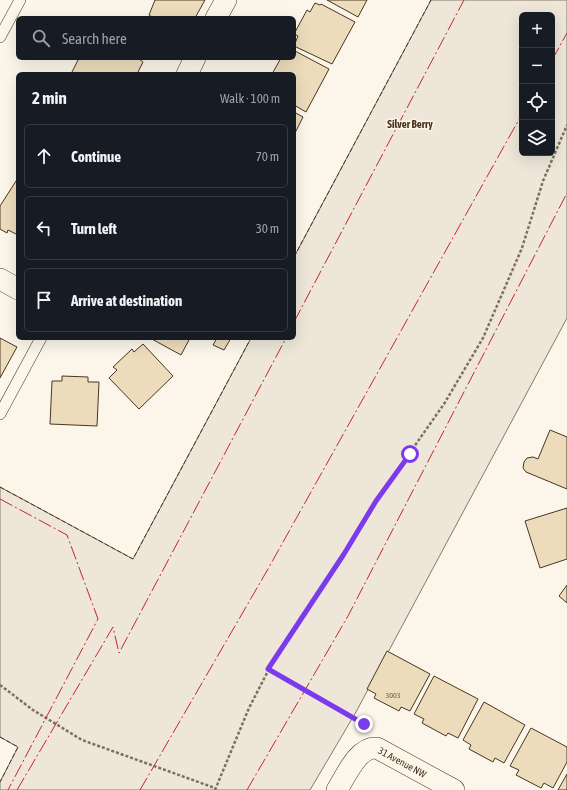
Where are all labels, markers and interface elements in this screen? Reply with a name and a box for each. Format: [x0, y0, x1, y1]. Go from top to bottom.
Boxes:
map controls [519, 12, 555, 156]
button: + [519, 12, 555, 48]
search box [16, 16, 296, 60]
icon: search [30, 27, 52, 49]
text: Search here [62, 30, 127, 47]
button: − [519, 48, 555, 84]
button: locate [519, 84, 555, 120]
text: 2 min [32, 88, 67, 108]
text: Walk · 100 m [220, 91, 280, 106]
district label: Silver Berry [387, 118, 433, 130]
button: layers [519, 120, 555, 156]
icon: ahead [33, 145, 55, 167]
text: Continue [71, 148, 121, 165]
text: 70 m [256, 149, 279, 164]
icon: left [33, 217, 55, 239]
text: Turn left [71, 220, 117, 237]
text: 30 m [256, 221, 279, 236]
icon: arrive [33, 289, 55, 311]
text: Arrive at destination [71, 292, 182, 309]
route start [401, 445, 419, 463]
house number: 3003 [385, 691, 401, 700]
route end [355, 715, 373, 733]
street label: 31 Avenue NW [377, 744, 429, 780]

